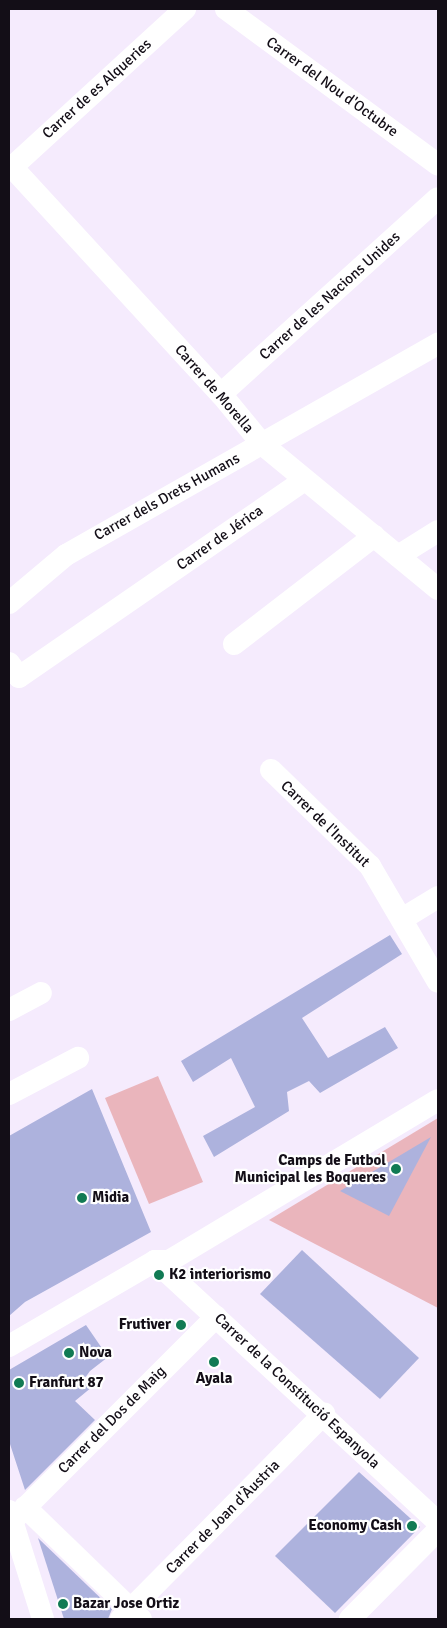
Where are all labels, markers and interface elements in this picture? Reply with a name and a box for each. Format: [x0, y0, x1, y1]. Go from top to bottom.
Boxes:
street label: Carrer del Nou d'Octubre [263, 33, 401, 141]
street label: Carrer de es Alqueries [39, 35, 155, 143]
street label: Carrer de les Nacions Unides [256, 228, 404, 364]
street label: Carrer de Morella [171, 341, 257, 437]
street label: Carrer dels Drets Humans [91, 449, 243, 545]
street label: Carrer de Jérica [173, 502, 267, 574]
street label: Carrer de l'Institut [277, 777, 373, 871]
place label: Camps de Futbol Municipal les Boqueres [235, 1151, 386, 1186]
marker: Camps de Futbol Municipal les Boqueres [390, 1163, 402, 1175]
place label: Midia [92, 1189, 129, 1207]
marker: Midia [76, 1192, 88, 1204]
place label: K2 interiorismo [169, 1266, 271, 1284]
marker: K2 interiorismo [153, 1269, 165, 1281]
street label: Carrer de la Constitució Espanyola [211, 1310, 383, 1472]
place label: Frutiver [119, 1316, 171, 1334]
marker: Frutiver [175, 1319, 187, 1331]
place label: Nova [79, 1344, 112, 1362]
marker: Nova [63, 1347, 75, 1359]
marker: Ayala [208, 1356, 220, 1368]
street label: Carrer del Dos de Maig [54, 1362, 170, 1478]
place label: Ayala [196, 1370, 232, 1388]
place label: Franfurt 87 [29, 1374, 104, 1392]
marker: Franfurt 87 [13, 1377, 25, 1389]
street label: Carrer de Joan d'Àustria [162, 1456, 284, 1578]
place label: Economy Cash [308, 1517, 402, 1535]
marker: Economy Cash [406, 1520, 418, 1532]
place label: Bazar Jose Ortiz [73, 1595, 179, 1613]
marker: Bazar Jose Ortiz [57, 1598, 69, 1610]

